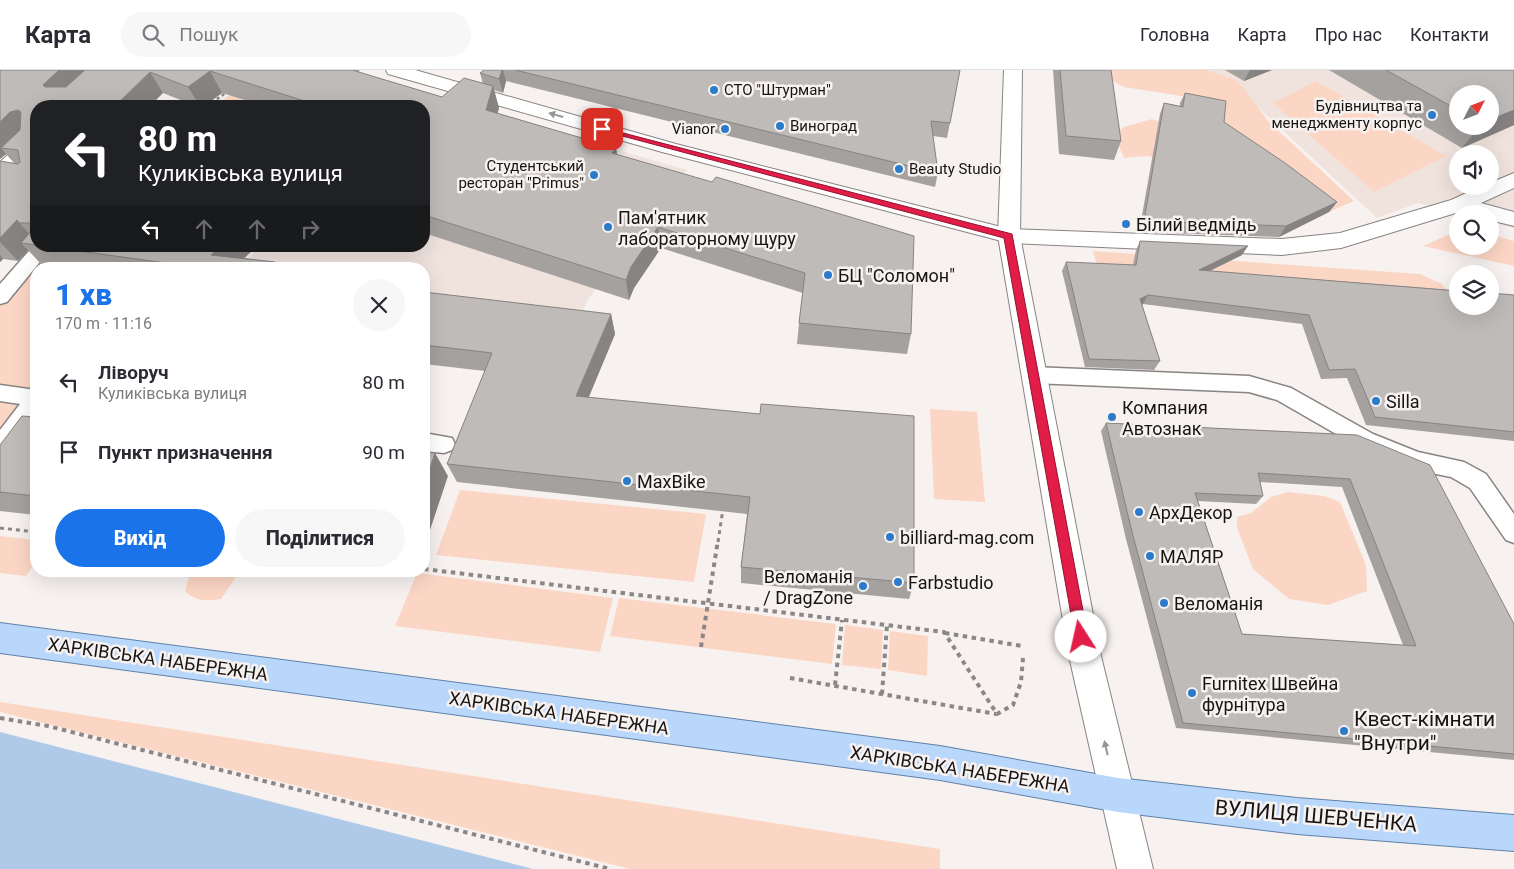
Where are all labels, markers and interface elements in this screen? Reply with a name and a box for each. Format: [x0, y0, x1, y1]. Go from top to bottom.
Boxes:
search box [121, 12, 471, 57]
text: Карта [25, 21, 91, 49]
icon: search [139, 21, 167, 49]
text: Пошук [179, 23, 238, 46]
text: Головна [1140, 24, 1210, 45]
text: Карта [1238, 24, 1287, 45]
text: Про нас [1315, 24, 1382, 45]
text: Контакти [1410, 24, 1489, 45]
place label: СТО "Штурман" [724, 81, 831, 99]
marker: СТО "Штурман" [708, 84, 720, 96]
north arrow [1449, 85, 1499, 135]
map controls [1449, 85, 1499, 315]
place label: Будівництва та менеджменту корпус [1271, 97, 1422, 132]
pin [581, 108, 623, 150]
marker: Будівництва та менеджменту корпус [1426, 109, 1438, 121]
one-way arrow [548, 111, 563, 119]
icon: arrive [588, 115, 616, 143]
place label: Виноград [790, 117, 857, 135]
text: 80 m [138, 119, 217, 160]
icon: left [55, 120, 120, 185]
place label: Vianor [672, 120, 715, 138]
marker: Виноград [774, 120, 786, 132]
marker: Vianor [719, 123, 731, 135]
button: sound [1449, 145, 1499, 195]
place label: Студентський ресторан "Primus" [458, 157, 584, 192]
place label: Beauty Studio [909, 160, 1001, 178]
text: Куликівська вулиця [138, 161, 343, 186]
marker: Beauty Studio [893, 163, 905, 175]
marker: Студентський ресторан "Primus" [588, 169, 600, 181]
button: search [1449, 205, 1499, 255]
place label: Пам'ятник лабораторному щуру [618, 207, 796, 249]
place label: Білий ведмідь [1136, 214, 1256, 235]
icon: left [137, 215, 165, 243]
icon: ahead [190, 215, 218, 243]
icon: ahead [243, 215, 271, 243]
icon: right [296, 215, 324, 243]
marker: Білий ведмідь [1120, 218, 1132, 230]
marker: Пам'ятник лабораторному щуру [602, 221, 614, 233]
place label: БЦ "Соломон" [838, 265, 955, 286]
button: layers [1449, 265, 1499, 315]
marker: БЦ "Соломон" [822, 269, 834, 281]
text: 1 хв [55, 277, 112, 312]
button: close [353, 279, 405, 331]
text: 170 m · 11:16 [55, 314, 152, 333]
text: Ліворуч [98, 361, 169, 384]
icon: left [55, 368, 83, 396]
text: 80 m [362, 371, 405, 394]
text: Куликівська вулиця [98, 384, 247, 403]
place label: Silla [1386, 391, 1420, 412]
marker: Silla [1370, 395, 1382, 407]
place label: Компания Автознак [1122, 397, 1208, 439]
marker: Компания Автознак [1106, 411, 1118, 423]
icon: arrive [55, 438, 83, 466]
text: Пункт призначення [98, 441, 273, 464]
text: 90 m [362, 441, 405, 464]
place label: MaxBike [637, 471, 706, 492]
marker: MaxBike [621, 475, 633, 487]
place label: АрхДекор [1149, 502, 1233, 523]
marker: АрхДекор [1133, 506, 1145, 518]
button: Вихід [55, 509, 225, 567]
button: Поділитися [235, 509, 405, 567]
place label: billiard-mag.com [900, 527, 1034, 548]
marker: billiard-mag.com [884, 531, 896, 543]
place label: МАЛЯР [1160, 546, 1223, 567]
marker: МАЛЯР [1144, 550, 1156, 562]
place label: Веломанія / DragZone [763, 566, 853, 608]
place label: Farbstudio [908, 572, 994, 593]
marker: Farbstudio [892, 576, 904, 588]
marker: Веломанія / DragZone [857, 580, 869, 592]
place label: Веломанія [1174, 593, 1263, 614]
marker: Веломанія [1158, 597, 1170, 609]
position arrow [1054, 610, 1106, 662]
street label: ХАРКІВСЬКА НАБЕРЕЖНА [47, 633, 270, 685]
place label: Furnitex Швейна фурнітура [1202, 673, 1338, 715]
street label: ХАРКІВСЬКА НАБЕРЕЖНА [448, 687, 671, 739]
marker: Furnitex Швейна фурнітура [1186, 687, 1198, 699]
place label: Квест-кімнати "Внутри" [1354, 707, 1495, 755]
marker: Квест-кімнати "Внутри" [1338, 725, 1350, 737]
one-way arrow [1102, 740, 1110, 755]
street label: ХАРКІВСЬКА НАБЕРЕЖНА [849, 741, 1071, 797]
street label: ВУЛИЦЯ ШЕВЧЕНКА [1214, 795, 1418, 837]

